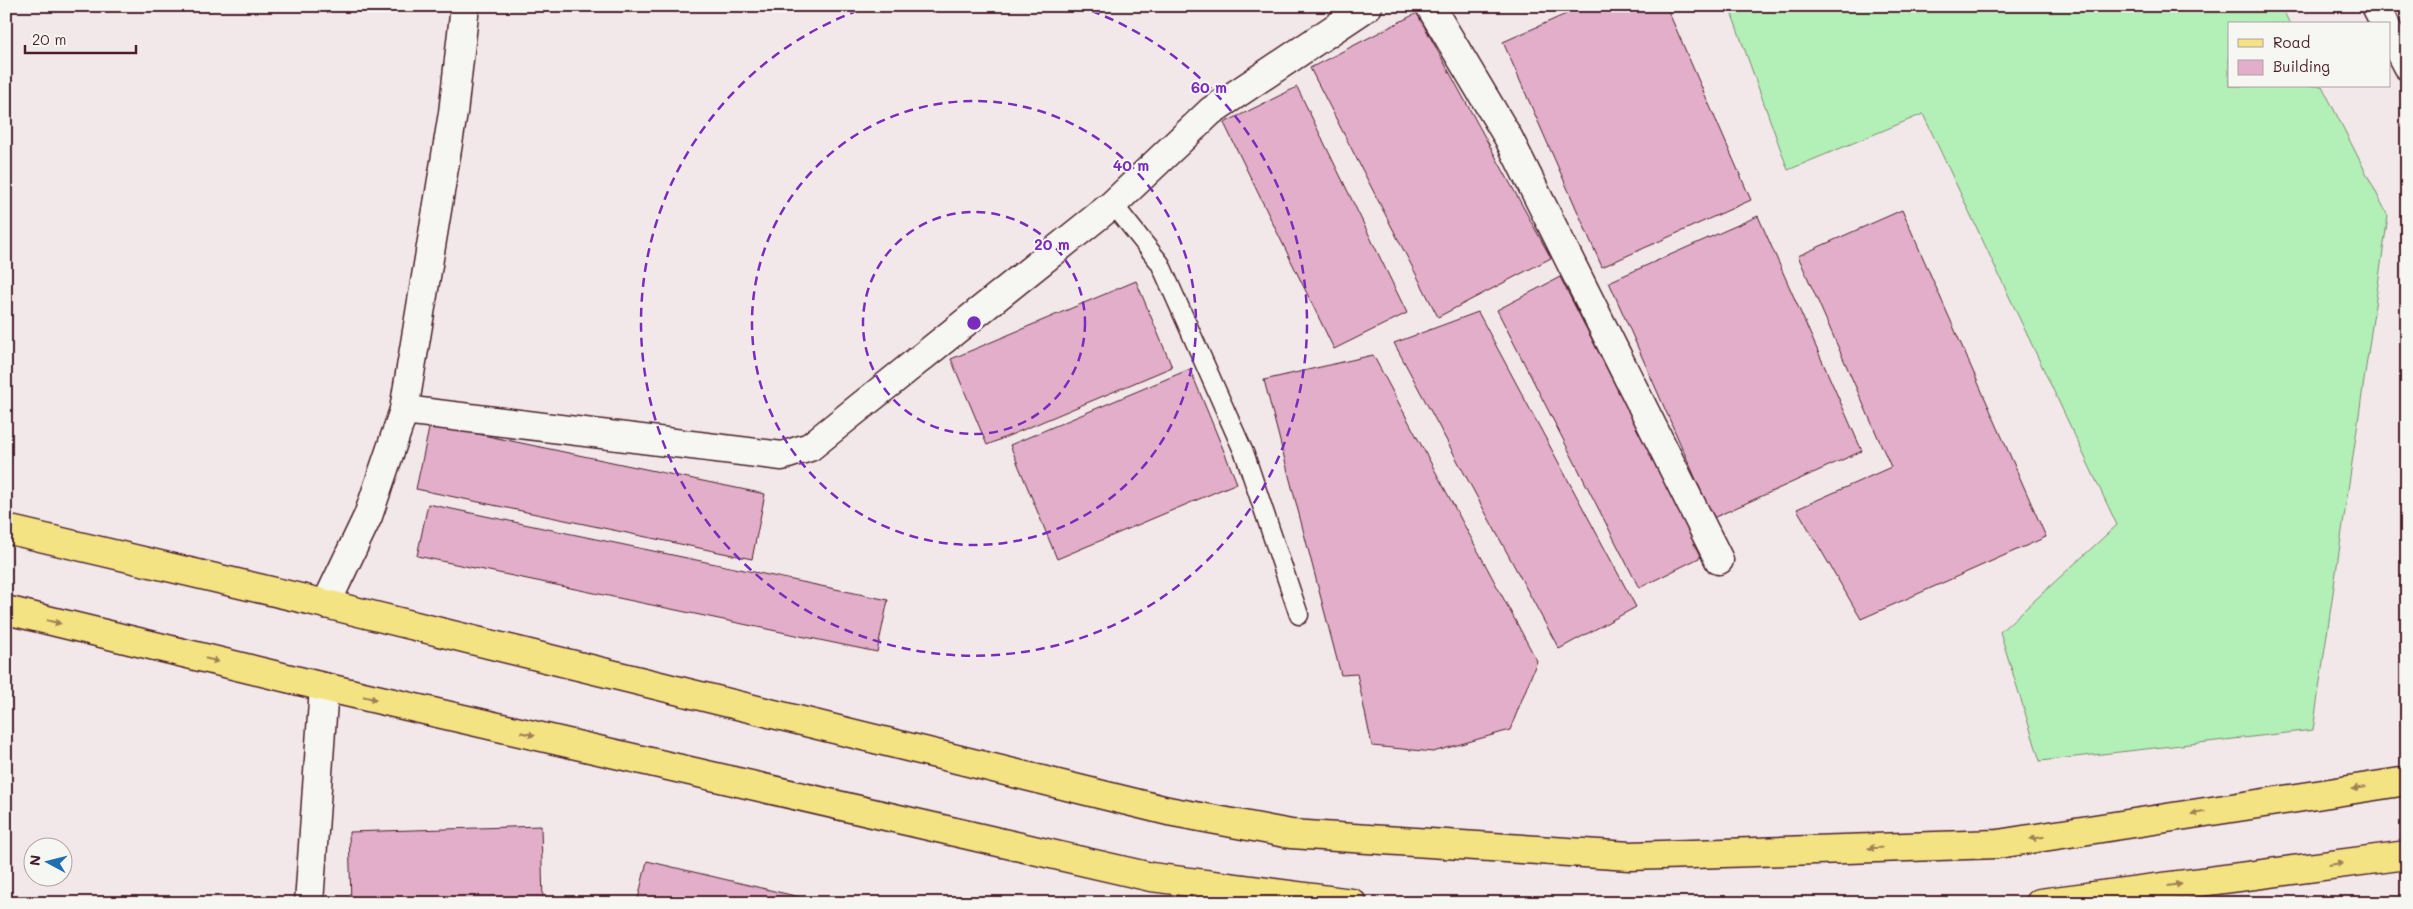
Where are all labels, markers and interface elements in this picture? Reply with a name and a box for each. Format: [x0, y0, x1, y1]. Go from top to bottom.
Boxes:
scale bar [25, 22, 136, 54]
legend [2228, 22, 2390, 88]
text: 20 m [32, 29, 66, 49]
text: Road [2273, 32, 2310, 52]
text: Building [2273, 56, 2330, 76]
text: 60 m [1191, 77, 1227, 97]
text: 40 m [1113, 155, 1149, 175]
text: 20 m [1034, 234, 1070, 254]
centre of rings [965, 314, 983, 332]
one-way arrow [46, 618, 61, 626]
one-way arrow [204, 656, 219, 664]
one-way arrow [362, 694, 378, 702]
one-way arrow [521, 730, 536, 738]
one-way arrow [2350, 785, 2366, 793]
one-way arrow [2190, 809, 2206, 817]
one-way arrow [2029, 834, 2045, 842]
north arrow [22, 836, 72, 886]
one-way arrow [1867, 844, 1883, 852]
text: N [25, 854, 45, 867]
one-way arrow [2329, 860, 2345, 868]
one-way arrow [2168, 881, 2184, 889]

